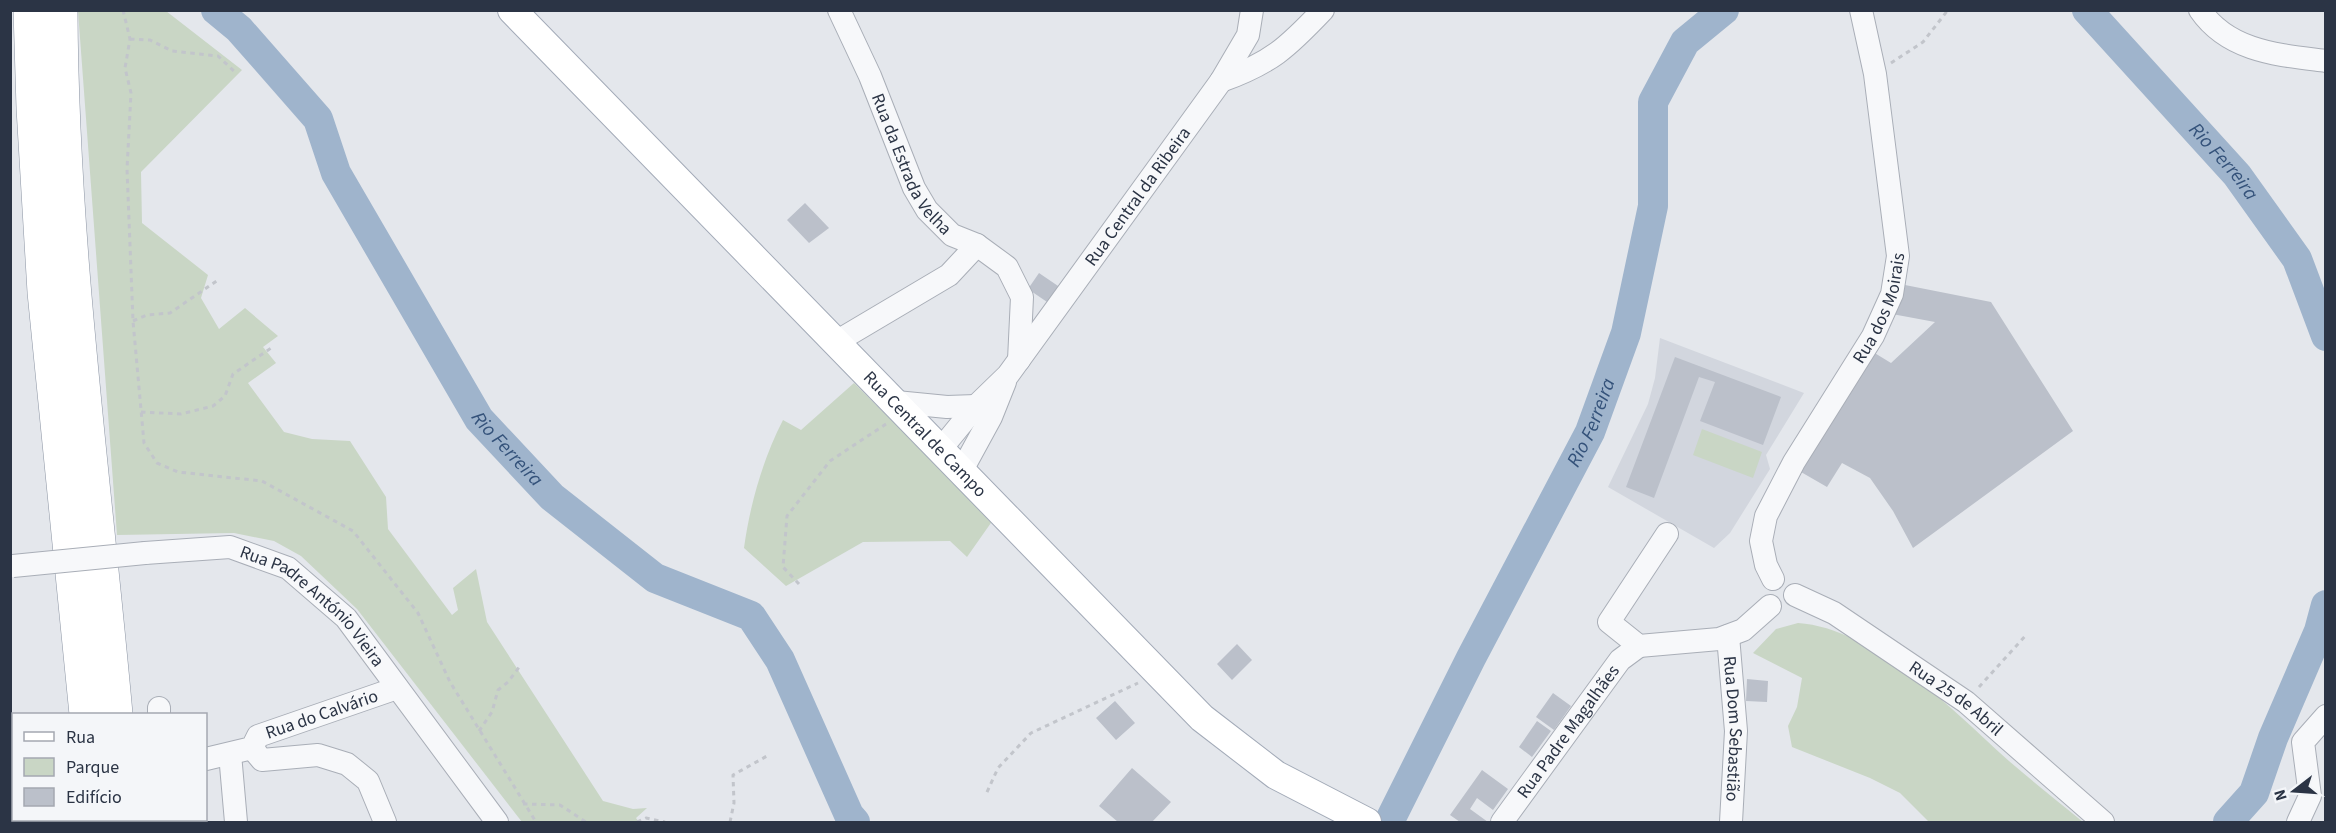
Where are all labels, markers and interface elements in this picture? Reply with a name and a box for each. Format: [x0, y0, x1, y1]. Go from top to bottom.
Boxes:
street label: Rua da Estrada Velha [865, 90, 958, 241]
water label: Rio Ferreira [2182, 117, 2265, 206]
street label: Rua Central da Ribeira [1078, 122, 1196, 271]
street label: Rua dos Moirais [1846, 251, 1911, 368]
street label: Rua Central de Campo [858, 365, 993, 503]
water label: Rio Ferreira [1560, 374, 1623, 472]
water label: Rio Ferreira [464, 407, 550, 493]
street label: Rua Padre António Vieira [236, 539, 391, 672]
street label: Rua Dom Sebastião [1717, 655, 1749, 802]
street label: Rua 25 de Abril [1904, 655, 2009, 742]
street label: Rua Padre Magalhães [1511, 660, 1625, 803]
street label: Rua do Calvário [262, 683, 381, 745]
legend [12, 713, 207, 821]
text: Rua [66, 725, 95, 750]
text: Parque [66, 755, 119, 780]
north arrow [2264, 761, 2324, 821]
text: Edifício [66, 785, 122, 810]
text: N [2269, 787, 2293, 803]

